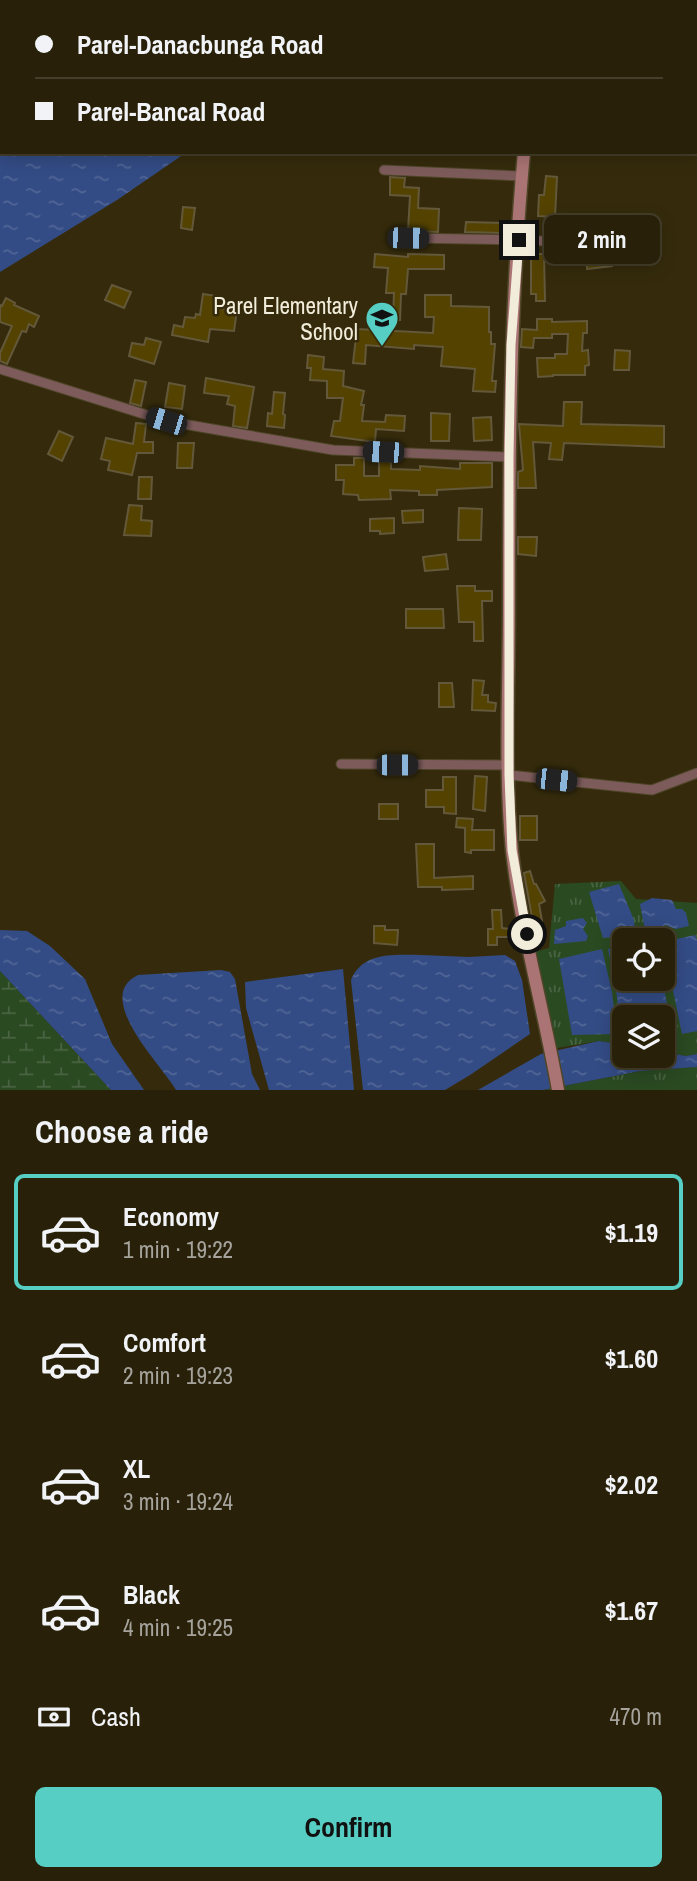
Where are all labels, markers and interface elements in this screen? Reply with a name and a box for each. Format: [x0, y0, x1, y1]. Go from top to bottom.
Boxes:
text: Parel-Danacbunga Road [77, 27, 323, 62]
text: Parel-Bancal Road [77, 94, 265, 129]
callout: 2 min [544, 216, 659, 264]
route end [503, 224, 535, 256]
text: 2 min [577, 224, 627, 255]
car [387, 227, 430, 249]
place label: Parel Elementary School [213, 290, 359, 347]
school or university icon: Parel Elementary School [363, 299, 401, 348]
car [143, 405, 190, 437]
car [362, 441, 405, 463]
car [377, 755, 419, 776]
car [535, 767, 578, 793]
route start [511, 918, 543, 950]
map controls [612, 928, 675, 1068]
button: locate [612, 928, 675, 991]
button: layers [612, 1005, 675, 1068]
text: Choose a ride [35, 1110, 209, 1153]
text: Economy [123, 1199, 219, 1234]
icon: car [39, 1201, 102, 1264]
text: $1.19 [605, 1215, 658, 1250]
text: 1 min · 19:22 [123, 1234, 233, 1265]
text: Comfort [123, 1325, 206, 1360]
icon: car [39, 1327, 102, 1390]
text: $1.60 [605, 1341, 658, 1376]
text: 2 min · 19:23 [123, 1360, 233, 1391]
text: XL [123, 1451, 150, 1486]
icon: car [39, 1453, 102, 1516]
text: $2.02 [605, 1467, 658, 1502]
text: 3 min · 19:24 [123, 1486, 233, 1517]
text: Black [123, 1577, 180, 1612]
icon: car [39, 1579, 102, 1642]
text: $1.67 [605, 1593, 658, 1628]
text: 4 min · 19:25 [123, 1612, 233, 1643]
icon: cash [35, 1698, 73, 1736]
text: Cash [91, 1699, 141, 1734]
text: 470 m [610, 1701, 662, 1732]
button: Confirm [35, 1787, 662, 1867]

